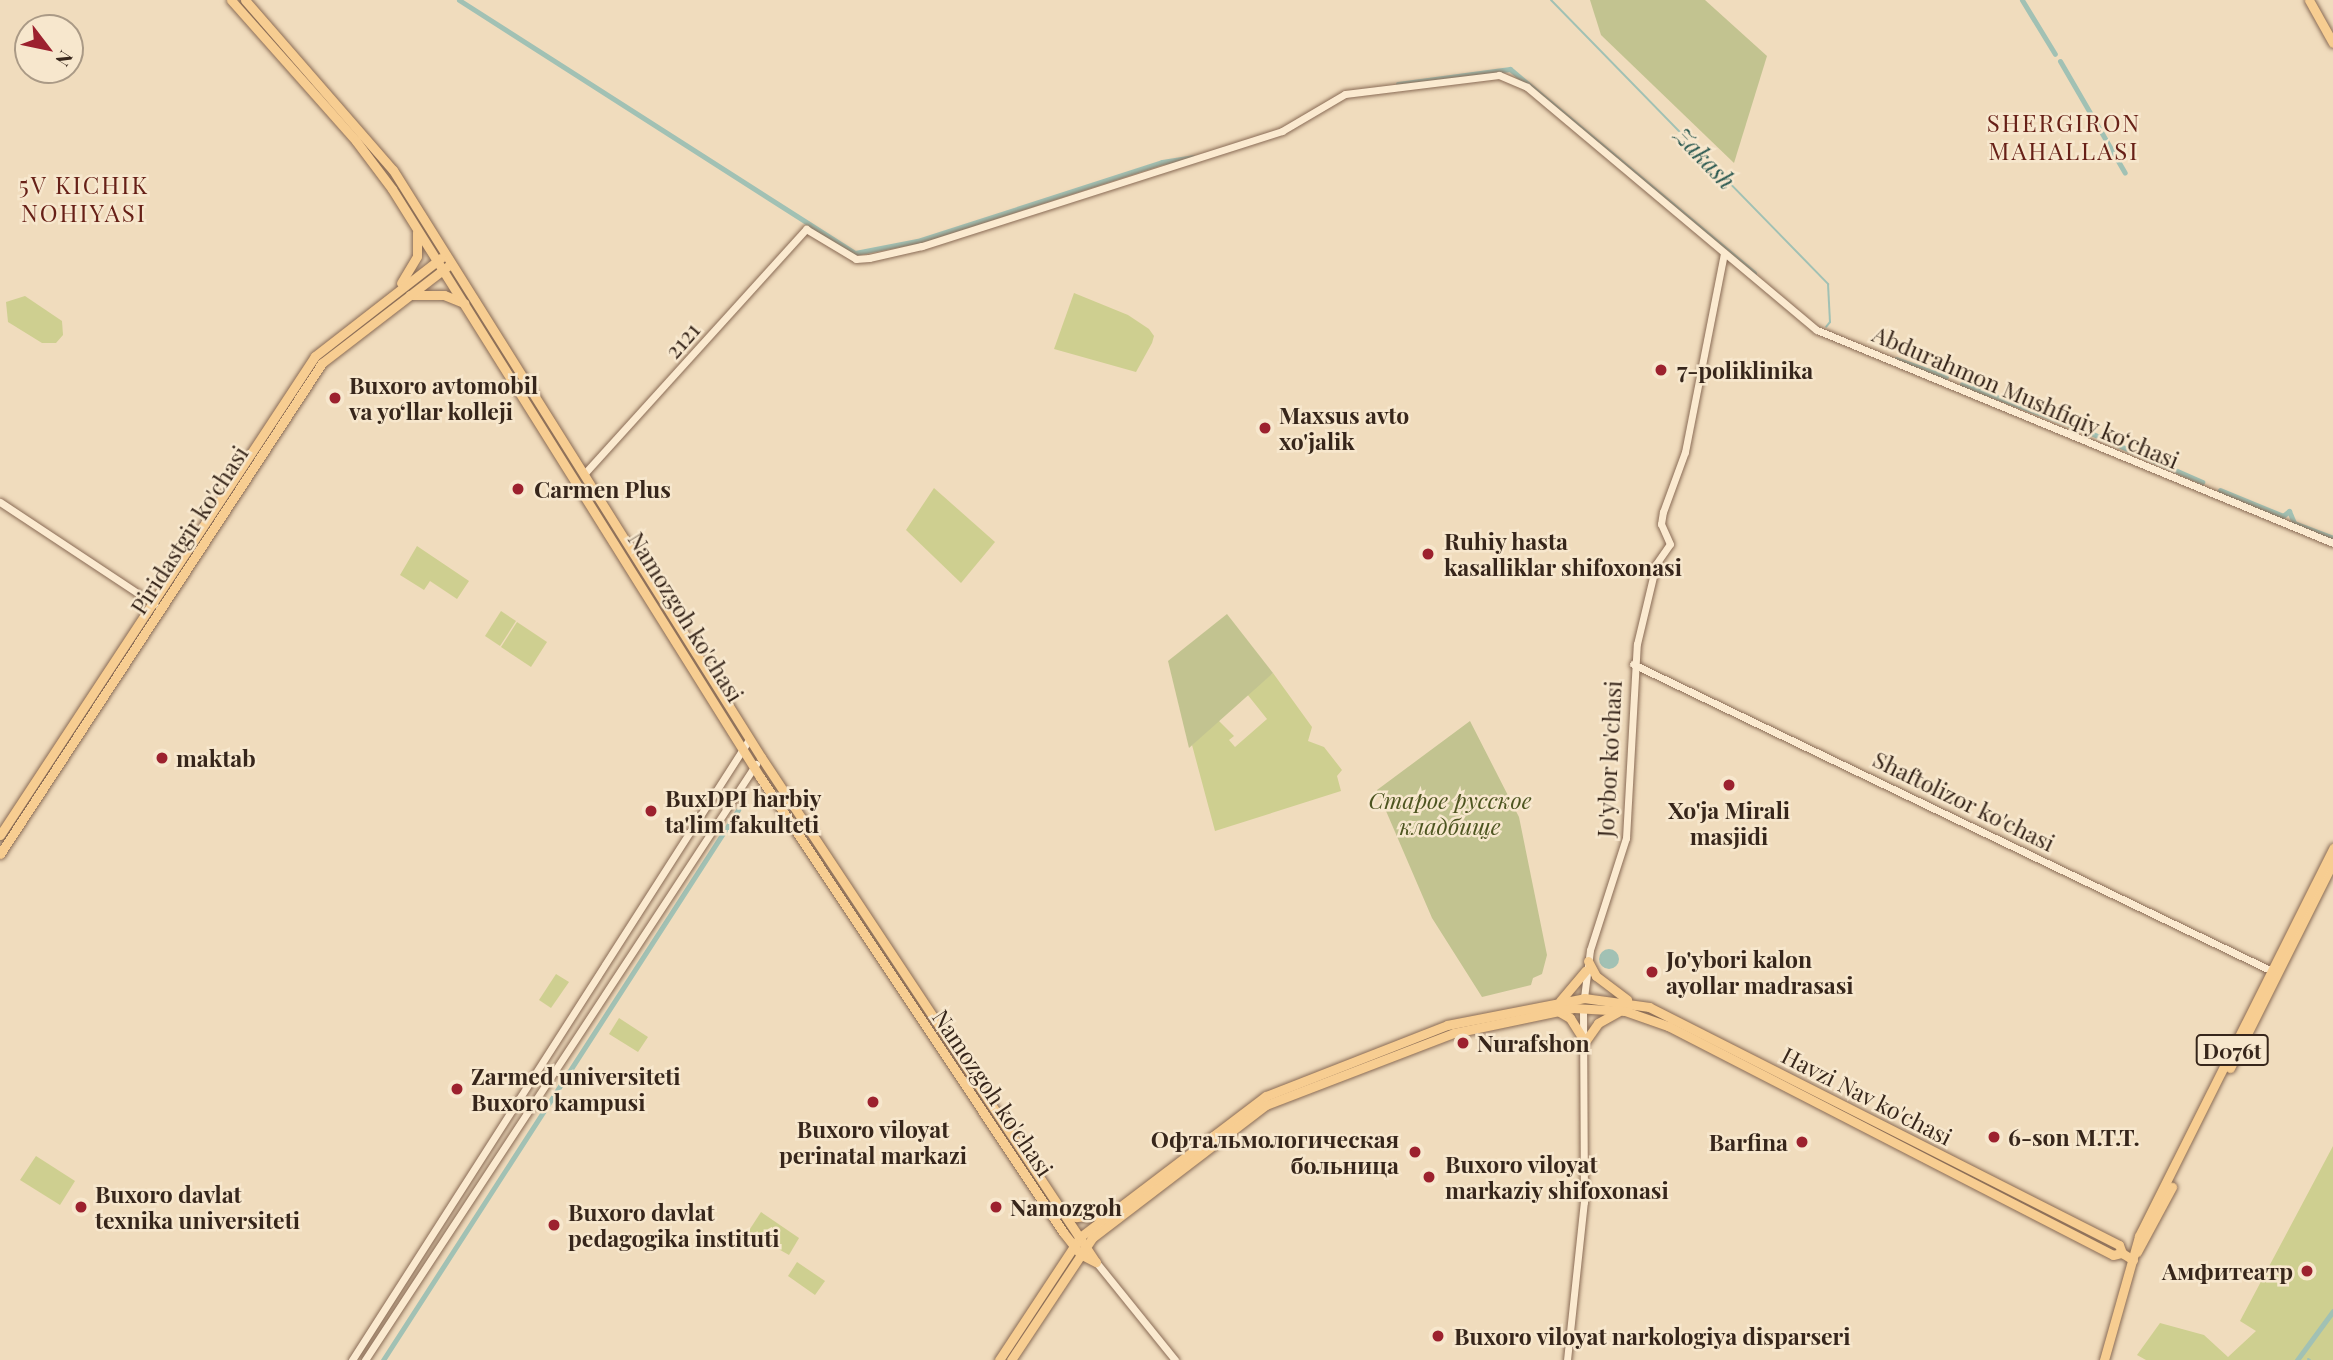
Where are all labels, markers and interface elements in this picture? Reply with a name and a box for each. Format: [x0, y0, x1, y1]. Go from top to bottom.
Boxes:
north arrow [14, 14, 84, 84]
text: N [50, 46, 80, 72]
district label: SHERGIRON MAHALLASI [1988, 109, 2140, 165]
water label: Zakash [1669, 121, 1741, 195]
district label: 5V KICHIK NOHIYASI [19, 171, 149, 227]
street label: 2121 [659, 316, 705, 364]
street label: Abdurahmon Mushfiqiy koʻchasi [1868, 320, 2184, 474]
place label: 7-poliklinika [1677, 356, 1813, 384]
marker: 7-poliklinika [1651, 360, 1671, 380]
place label: Buxoro avtomobil va yo‘llar kolleji [349, 371, 538, 425]
marker: Buxoro avtomobil va yo‘llar kolleji [327, 390, 343, 406]
place label: Maxsus avto xo'jalik [1279, 401, 1409, 455]
marker: Maxsus avto xo'jalik [1257, 420, 1273, 436]
street label: Piridastgir ko'chasi [124, 440, 254, 620]
place label: Carmen Plus [534, 475, 671, 503]
marker: Carmen Plus [508, 479, 528, 499]
street label: Namozgoh ko'chasi [622, 527, 750, 707]
place label: Ruhiy hasta kasalliklar shifoxonasi [1444, 527, 1682, 581]
marker: Ruhiy hasta kasalliklar shifoxonasi [1418, 544, 1438, 564]
street label: Jo'ybor ko'chasi [1591, 679, 1627, 839]
place label: maktab [176, 744, 256, 772]
street label: Shaftolizor ko'chasi [1868, 745, 2060, 857]
marker: maktab [154, 750, 170, 766]
marker: Xo'ja Mirali masjidi [1721, 777, 1737, 793]
place label: BuxDPI harbiy ta'lim fakulteti [665, 784, 822, 838]
park label: Старое русское кладбище [1368, 786, 1532, 840]
place label: Xo'ja Mirali masjidi [1668, 796, 1790, 850]
marker: BuxDPI harbiy ta'lim fakulteti [643, 803, 659, 819]
place label: Jo'ybori kalon ayollar madrasasi [1666, 945, 1854, 999]
marker: Jo'ybori kalon ayollar madrasasi [1644, 964, 1660, 980]
street label: Namozgoh ko'chasi [927, 1004, 1059, 1182]
place label: Nurafshon [1477, 1029, 1590, 1057]
road number: D076t [2195, 1032, 2269, 1068]
marker: Nurafshon [1455, 1035, 1471, 1051]
street label: Havzi Nav ko'chasi [1777, 1041, 1957, 1151]
place label: Zarmed universiteti Buxoro kampusi [471, 1062, 681, 1116]
marker: Zarmed universiteti Buxoro kampusi [449, 1081, 465, 1097]
marker: Buxoro viloyat perinatal markazi [863, 1092, 883, 1112]
place label: Buxoro viloyat perinatal markazi [779, 1115, 967, 1169]
place label: 6-son M.T.T. [2008, 1123, 2140, 1151]
place label: Офтальмологическая больница [1151, 1125, 1399, 1179]
place label: Barfina [1709, 1128, 1788, 1156]
marker: 6-son M.T.T. [1986, 1129, 2002, 1145]
marker: Barfina [1794, 1134, 1810, 1150]
marker: Офтальмологическая больница [1405, 1142, 1425, 1162]
place label: Buxoro viloyat markaziy shifoxonasi [1445, 1150, 1669, 1204]
marker: Buxoro viloyat markaziy shifoxonasi [1419, 1167, 1439, 1187]
place label: Buxoro davlat texnika universiteti [95, 1180, 300, 1234]
place label: Namozgoh [1010, 1193, 1122, 1221]
place label: Buxoro davlat pedagogika instituti [568, 1198, 780, 1252]
marker: Buxoro davlat texnika universiteti [73, 1199, 89, 1215]
marker: Namozgoh [988, 1199, 1004, 1215]
marker: Buxoro davlat pedagogika instituti [546, 1217, 562, 1233]
place label: Амфитеатр [2162, 1257, 2293, 1285]
marker: Амфитеатр [2299, 1263, 2315, 1279]
place label: Buxoro viloyat narkologiya disparseri [1454, 1322, 1851, 1350]
marker: Buxoro viloyat narkologiya disparseri [1428, 1326, 1448, 1346]

